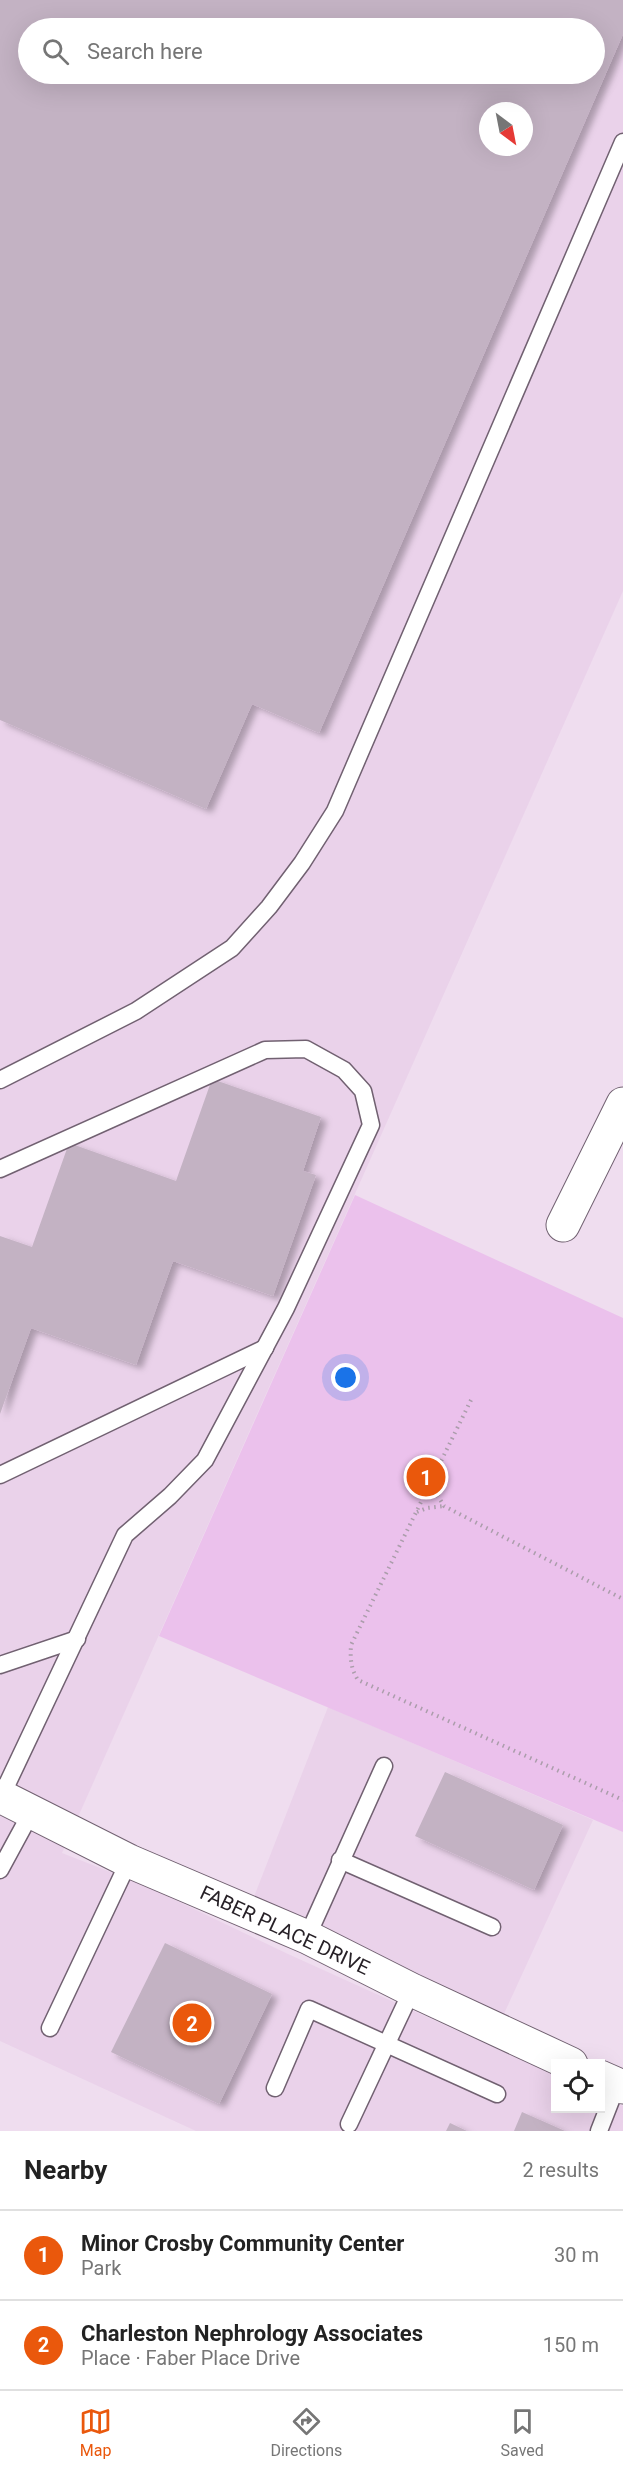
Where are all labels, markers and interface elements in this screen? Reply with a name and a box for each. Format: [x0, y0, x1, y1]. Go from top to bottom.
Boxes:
search box [18, 18, 605, 84]
icon: search [39, 35, 72, 68]
text: Search here [87, 39, 203, 64]
north arrow [479, 102, 533, 156]
your location [331, 1363, 360, 1392]
pin: 1 [406, 1454, 446, 1500]
street label: FABER PLACE DRIVE [196, 1880, 374, 1980]
pin: 2 [172, 2000, 212, 2046]
map controls [551, 2059, 605, 2113]
button: locate [551, 2059, 605, 2113]
text: Nearby [24, 2155, 107, 2185]
text: 2 results [523, 2158, 599, 2182]
text: Minor Crosby Community Center [81, 2231, 404, 2256]
text: 1 [38, 2243, 49, 2267]
text: 30 m [554, 2243, 599, 2267]
text: Park [81, 2256, 121, 2280]
text: Charleston Nephrology Associates [81, 2321, 423, 2346]
text: 2 [38, 2333, 49, 2357]
text: 150 m [543, 2333, 599, 2357]
text: Place · Faber Place Drive [81, 2346, 300, 2370]
tab: Map [79, 2405, 112, 2460]
tab: Directions [270, 2405, 342, 2460]
tab: Saved [501, 2405, 544, 2460]

